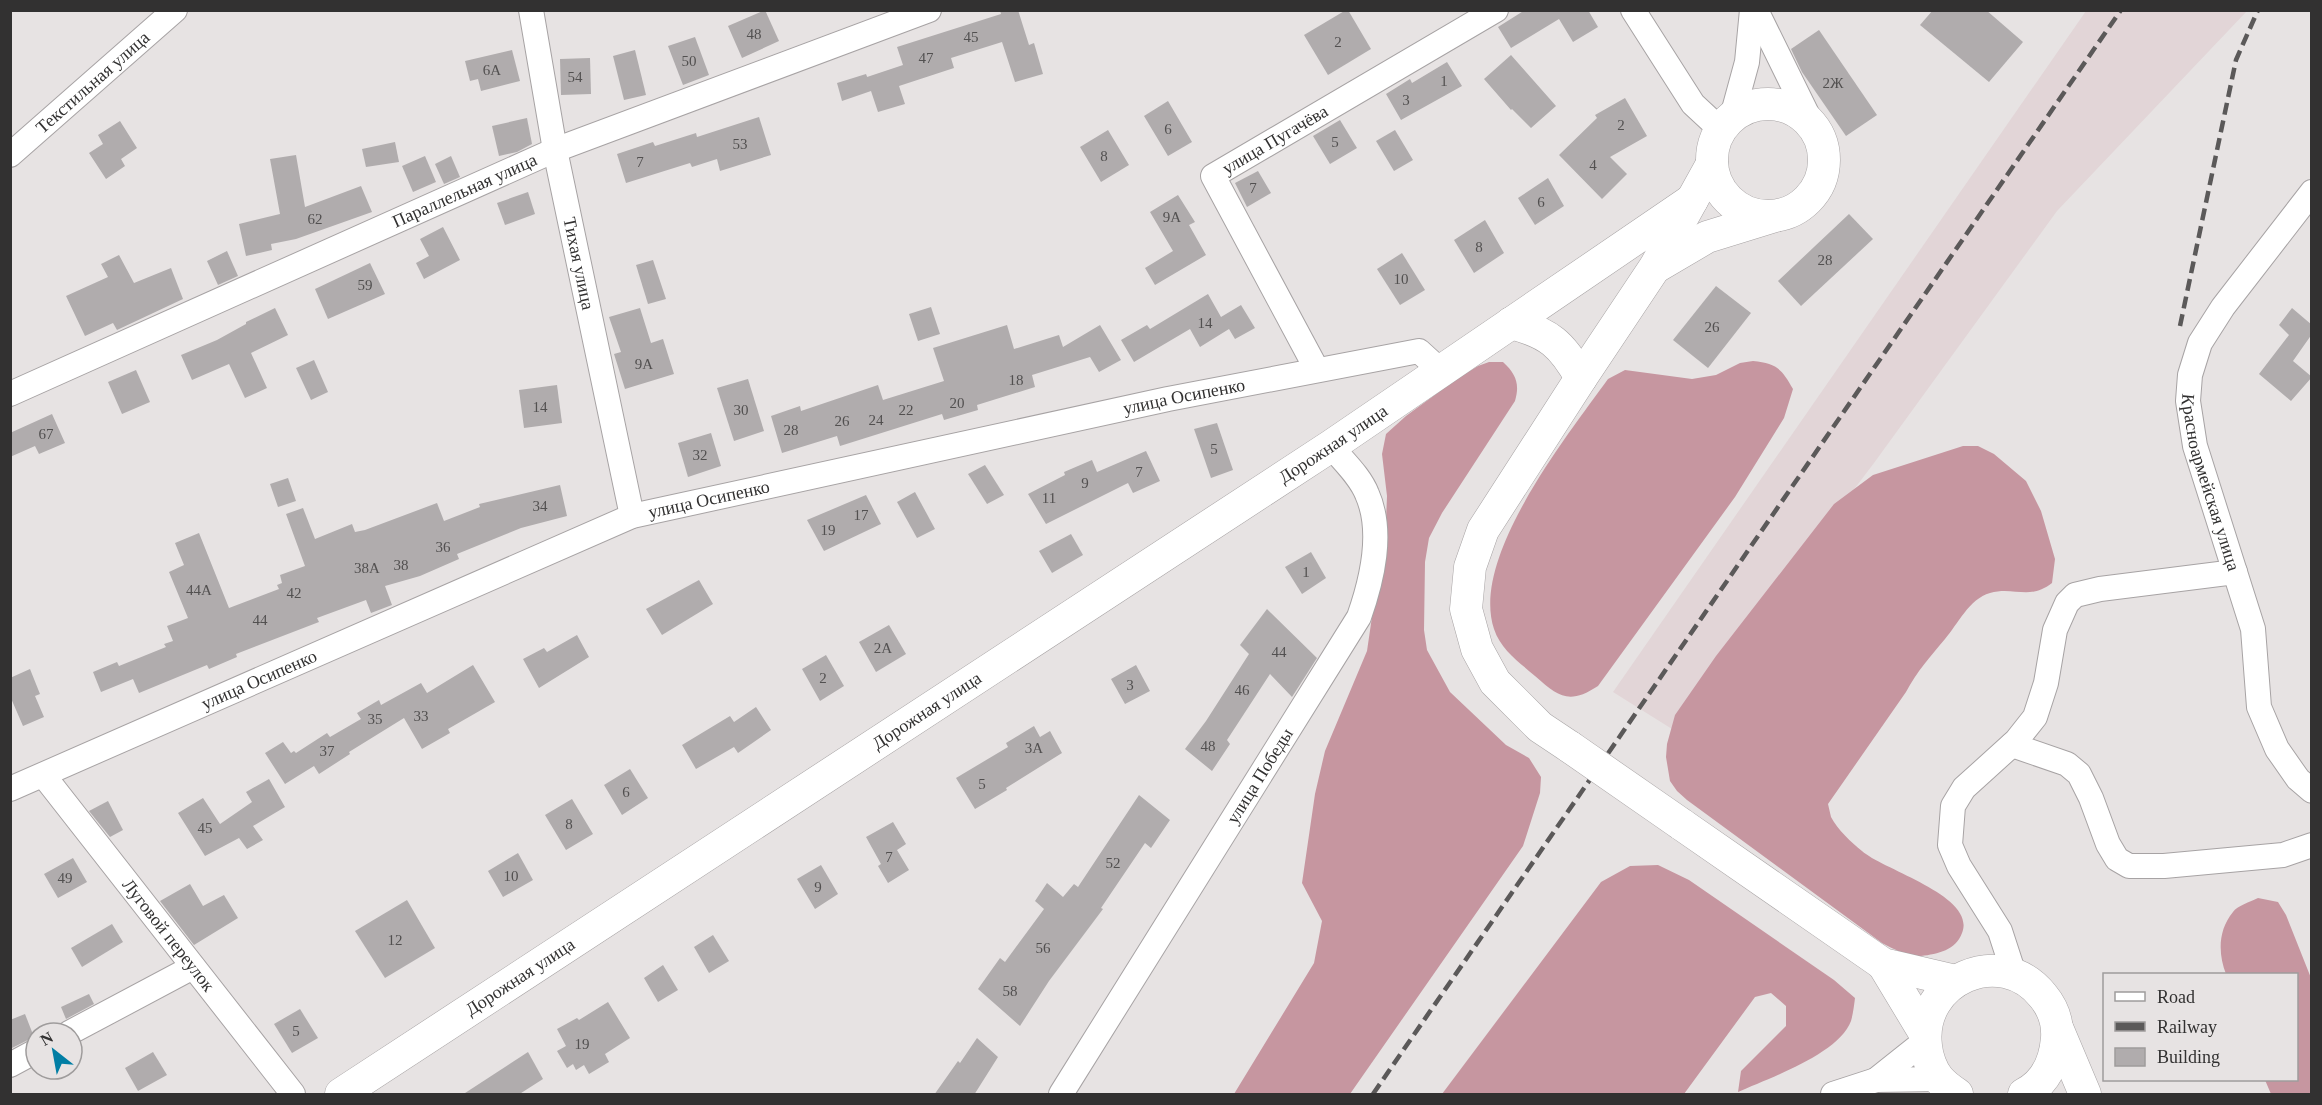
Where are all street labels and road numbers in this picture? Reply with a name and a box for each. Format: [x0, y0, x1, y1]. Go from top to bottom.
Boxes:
street label: Текстильная улица [32, 27, 153, 138]
street label: улица Пугачёва [1219, 101, 1331, 178]
street label: Параллельная улица [389, 149, 540, 232]
street label: Тихая улица [559, 215, 598, 312]
street label: улица Осипенко [1121, 375, 1246, 419]
street label: Красноармейская улица [2178, 393, 2244, 573]
street label: Дорожная улица [1275, 401, 1391, 487]
street label: улица Осипенко [646, 476, 771, 522]
street label: улица Осипенко [198, 646, 320, 714]
street label: Дорожная улица [868, 668, 985, 754]
street label: улица Победы [1222, 724, 1297, 827]
street label: Луговой переулок [118, 875, 219, 995]
street label: Дорожная улица [462, 934, 578, 1020]

